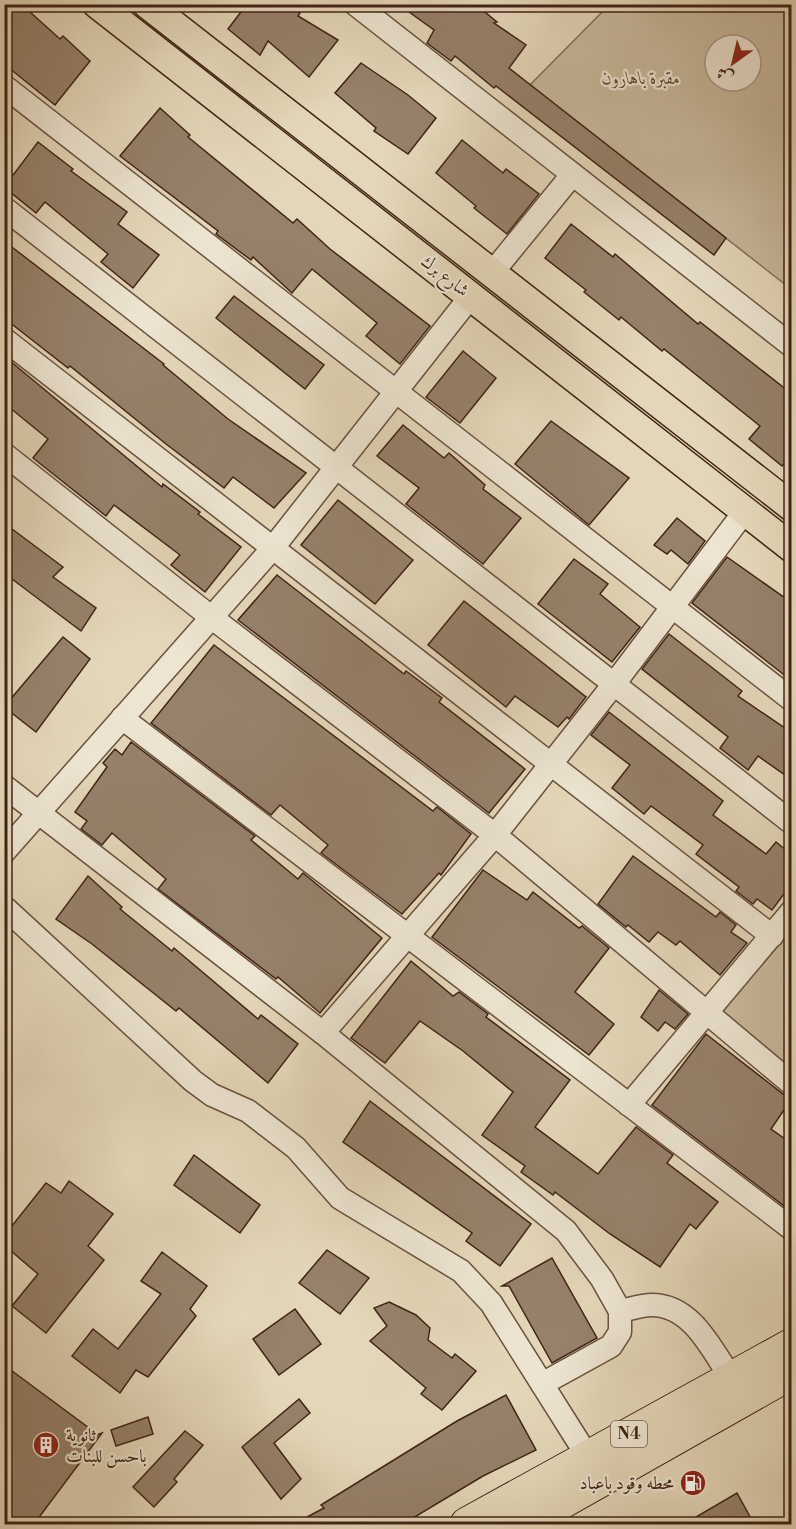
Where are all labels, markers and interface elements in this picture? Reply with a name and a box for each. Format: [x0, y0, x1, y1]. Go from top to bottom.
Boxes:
north arrow [703, 33, 763, 93]
text: ش [713, 62, 737, 87]
park label: مقبرة باهارون [602, 67, 680, 90]
street label: شارع برك [414, 250, 474, 304]
road number: N4 [611, 1421, 647, 1447]
place label: ثانوية باحسن للبنات [66, 1424, 147, 1468]
building icon: ثانوية باحسن للبنات [31, 1430, 61, 1460]
fuel station icon: محطه وقود باعباد [678, 1468, 708, 1498]
place label: محطه وقود باعباد [579, 1472, 674, 1495]

